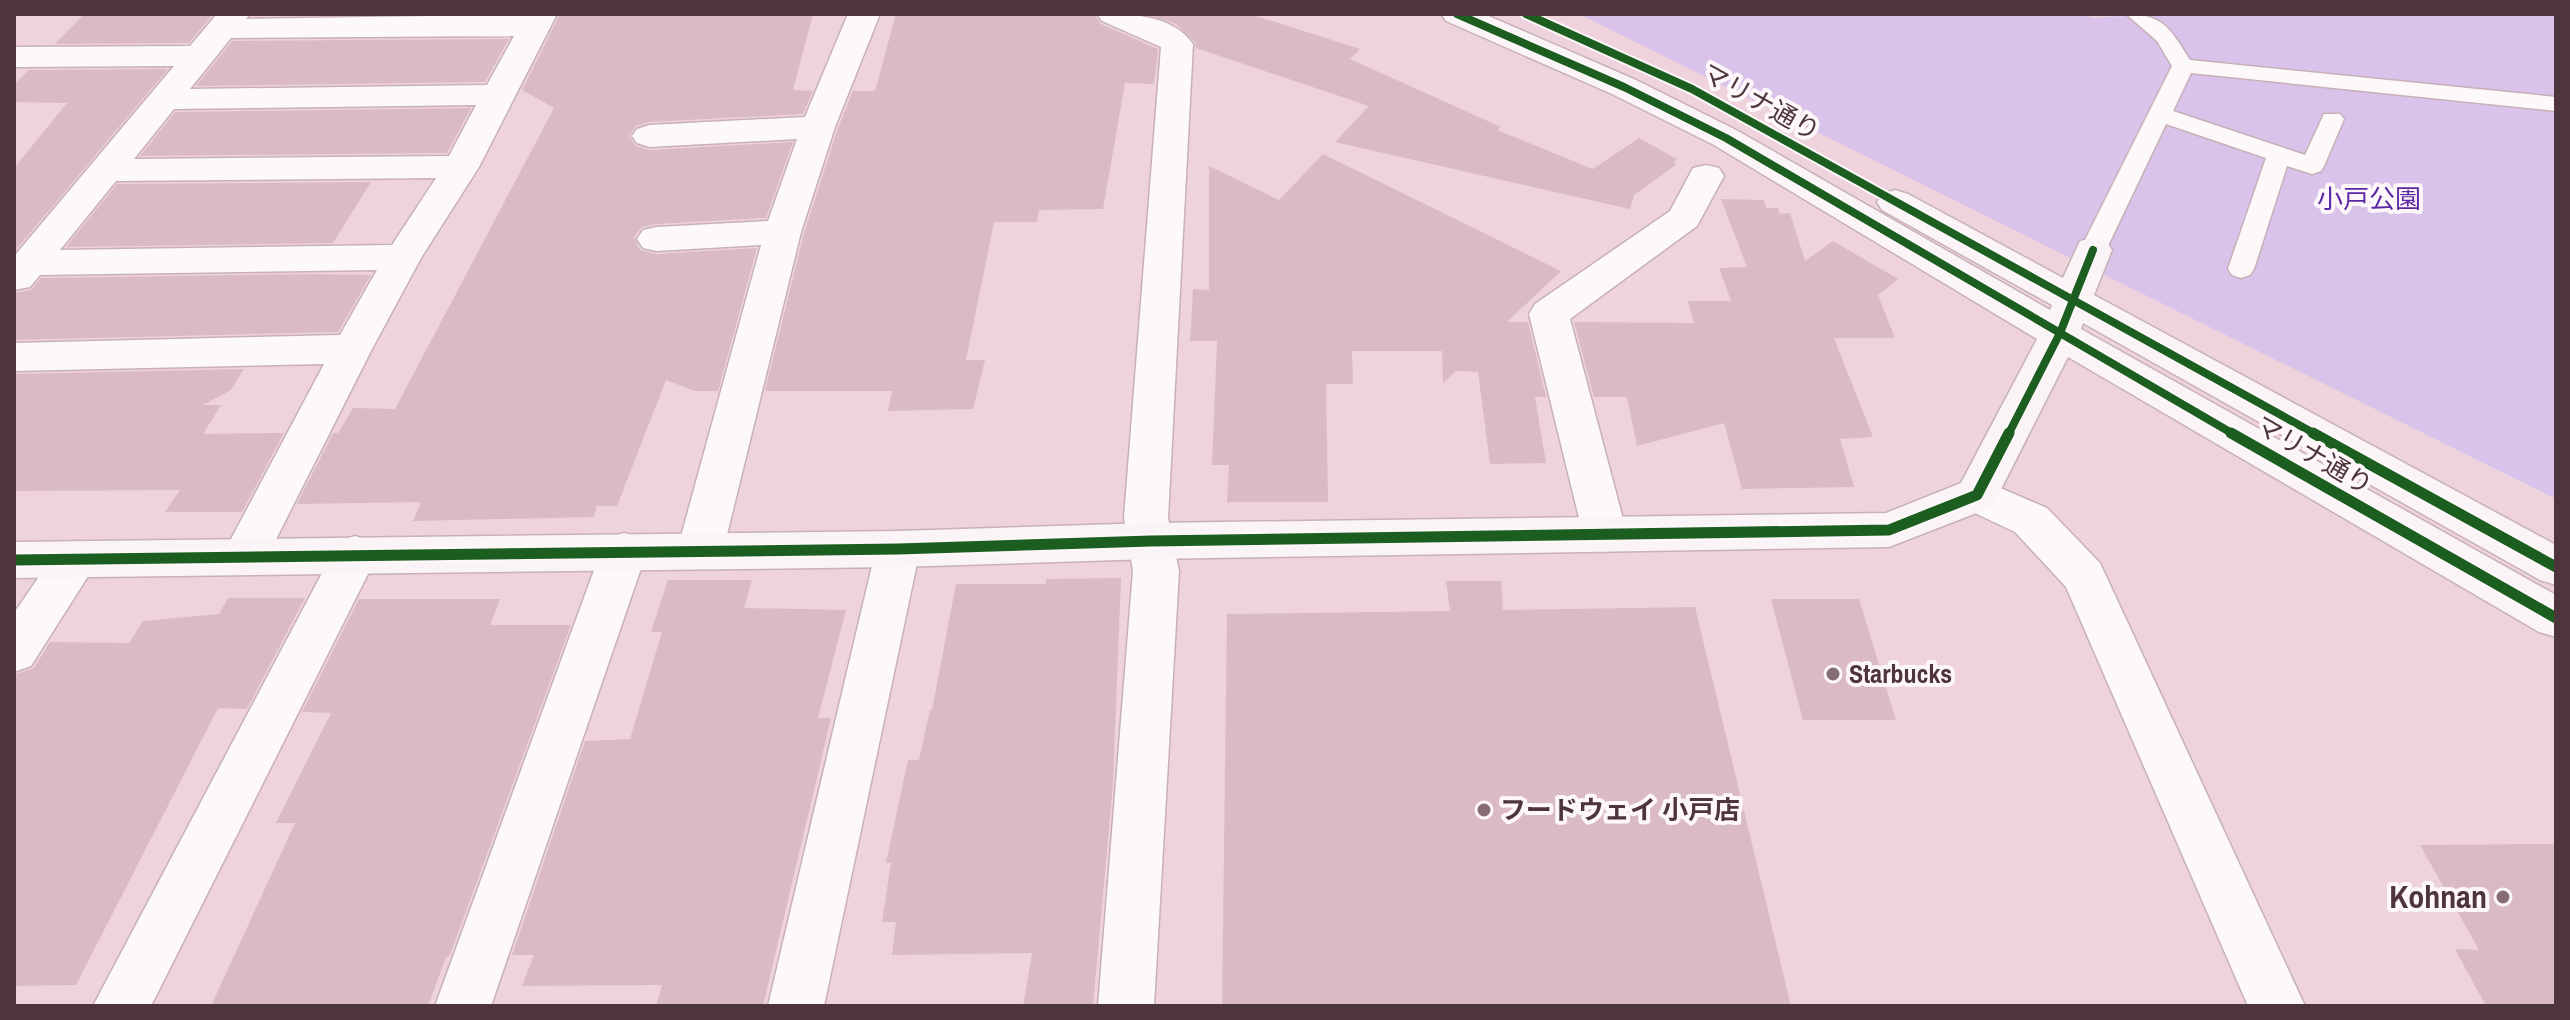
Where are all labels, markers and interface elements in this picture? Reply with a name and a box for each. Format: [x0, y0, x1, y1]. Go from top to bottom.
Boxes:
street label: マリナ通り [1696, 55, 1827, 148]
park label: 小戸公園 [2317, 181, 2421, 216]
street label: マリナ通り [2249, 407, 2379, 502]
place label: Starbucks [1849, 656, 1952, 691]
marker: Starbucks [1824, 665, 1842, 683]
place label: フードウェイ 小戸店 [1500, 792, 1740, 827]
marker: フードウェイ 小戸店 [1475, 801, 1493, 819]
place label: Kohnan [2389, 875, 2487, 918]
marker: Kohnan [2494, 888, 2512, 906]

